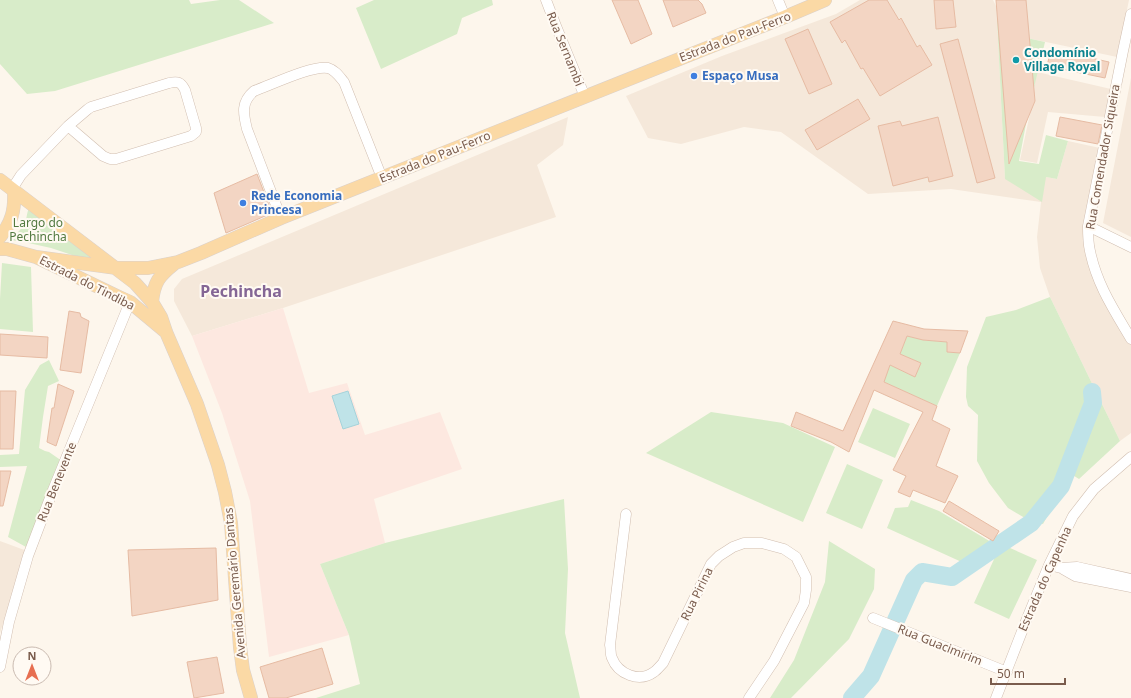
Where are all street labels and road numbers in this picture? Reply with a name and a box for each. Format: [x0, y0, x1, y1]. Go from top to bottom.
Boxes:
street label: Estrada do Pau-Ferro [677, 7, 793, 66]
street label: Rua Sernambi [543, 9, 588, 89]
street label: Rua Comendador Siqueira [1081, 83, 1124, 231]
street label: Estrada do Pau-Ferro [377, 126, 493, 187]
street label: Estrada do Tindiba [37, 251, 138, 314]
street label: Rua Benevente [33, 439, 80, 524]
street label: Avenida Geremário Dantas [219, 507, 250, 659]
street label: Estrada do Capenha [1014, 524, 1075, 634]
street label: Rua Pirina [676, 564, 717, 623]
street label: Rua Guacimirim [895, 620, 985, 669]

